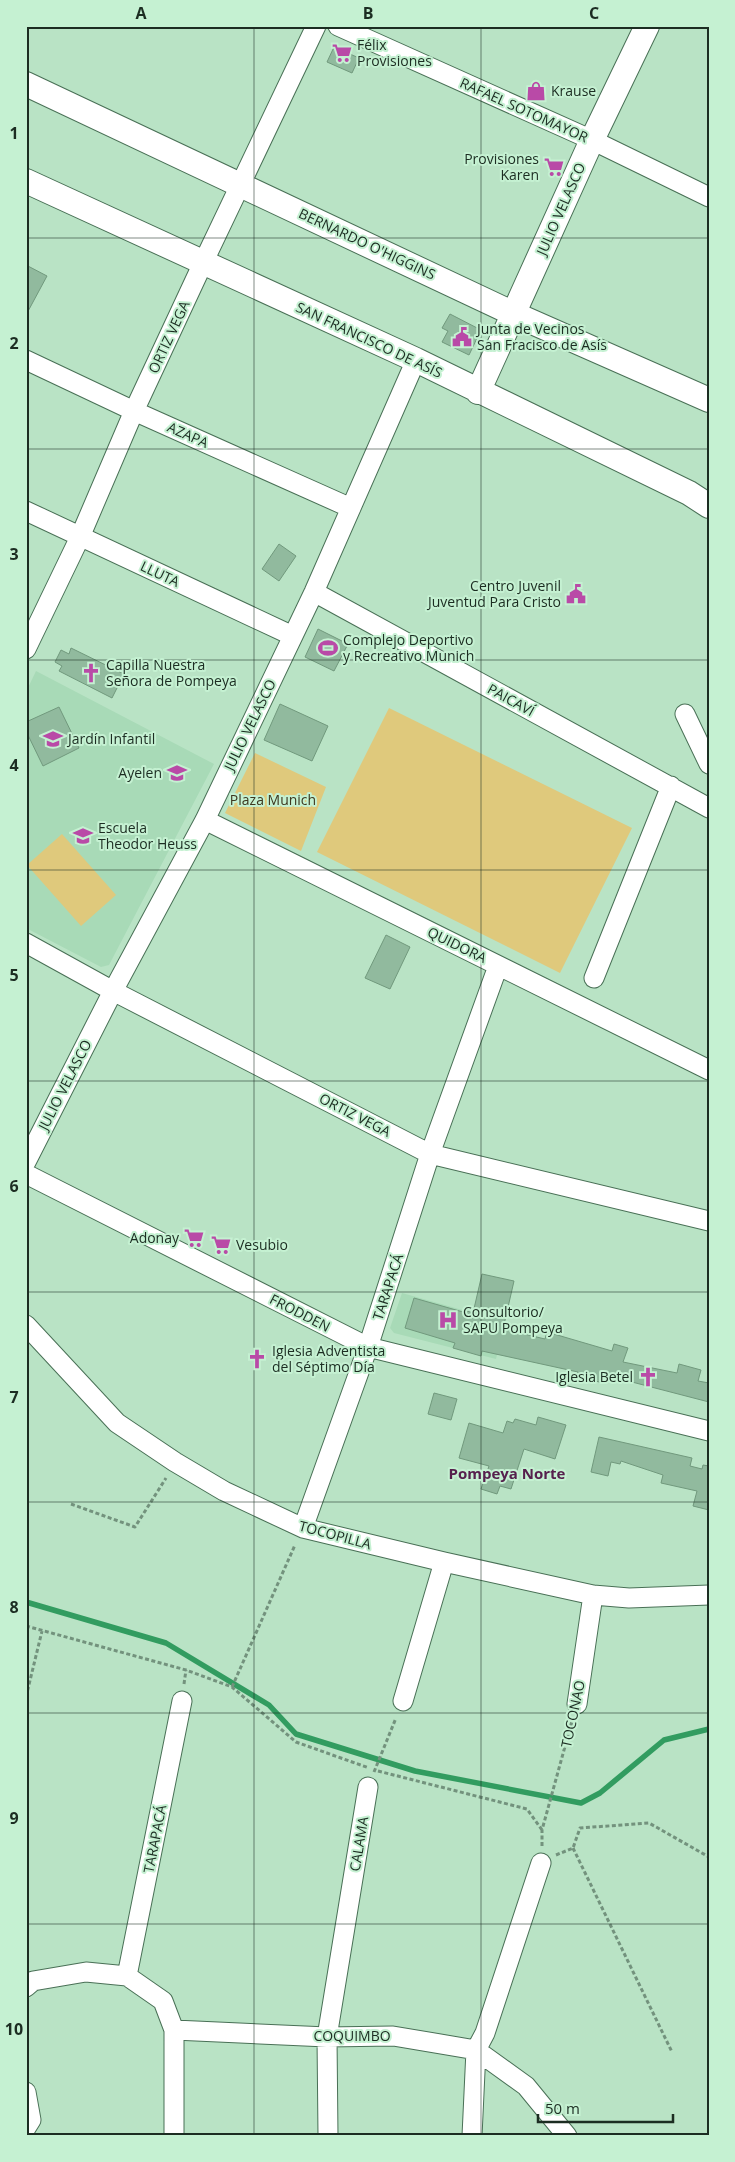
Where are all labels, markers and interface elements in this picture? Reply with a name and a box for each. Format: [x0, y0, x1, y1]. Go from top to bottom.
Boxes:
text: A [135, 2, 147, 24]
text: B [363, 2, 373, 24]
text: C [589, 2, 599, 24]
place label: Félix Provisiones [357, 35, 432, 70]
supermarket icon: Félix Provisiones [331, 42, 353, 64]
street label: RAFAEL SOTOMAYOR [457, 73, 592, 146]
shop icon: Krause [525, 80, 547, 102]
place label: Krause [551, 81, 596, 100]
text: 1 [9, 122, 19, 144]
place label: Provisiones Karen [464, 149, 539, 184]
supermarket icon: Provisiones Karen [543, 156, 565, 178]
street label: JULIO VELASCO [531, 159, 589, 260]
street label: BERNARDO O'HIGGINS [296, 203, 439, 284]
street label: ORTIZ VEGA [143, 297, 194, 376]
street label: SAN FRANCISCO DE ASÍS [293, 297, 445, 382]
place label: Junta de Vecinos San Fracisco de Asís [475, 319, 607, 354]
public building icon: Junta de Vecinos San Fracisco de Asís [451, 326, 473, 348]
text: 2 [9, 332, 19, 354]
street label: AZAPA [165, 417, 212, 452]
text: 3 [9, 543, 19, 565]
street label: LLUTA [137, 556, 183, 591]
place label: Centro Juvenil Juventud Para Cristo [426, 576, 561, 611]
public building icon: Centro Juvenil Juventud Para Cristo [565, 583, 587, 605]
place label: Complejo Deportivo y Recreativo Munich [343, 630, 474, 665]
sports icon: Complejo Deportivo y Recreativo Munich [317, 637, 339, 659]
place label: Capilla Nuestra Señora de Pompeya [106, 655, 237, 690]
church icon: Capilla Nuestra Señora de Pompeya [80, 662, 102, 684]
street label: JULIO VELASCO [218, 676, 280, 775]
street label: PAICAVÍ [484, 679, 538, 720]
school or university icon: Jardín Infantil [42, 728, 64, 750]
place label: Jardín Infantil [66, 729, 155, 748]
text: 4 [9, 754, 19, 776]
school or university icon: Ayelen [166, 762, 188, 784]
place label: Ayelen [118, 763, 162, 782]
park label: Plaza Munich [230, 790, 316, 809]
place label: Escuela Theodor Heuss [98, 818, 197, 853]
school or university icon: Escuela Theodor Heuss [72, 825, 94, 847]
street label: QUIDORA [424, 922, 490, 967]
text: 5 [9, 964, 19, 986]
street label: JULIO VELASCO [33, 1036, 96, 1135]
street label: ORTIZ VEGA [316, 1088, 394, 1141]
text: 6 [9, 1175, 19, 1197]
supermarket icon: Adonay [183, 1227, 205, 1249]
place label: Adonay [130, 1228, 180, 1247]
supermarket icon: Vesubio [210, 1234, 232, 1256]
place label: Vesubio [236, 1235, 288, 1254]
street label: TARAPACÁ [368, 1251, 407, 1323]
street label: FRODDEN [267, 1289, 334, 1336]
place label: Consultorio/ SAPU Pompeya [463, 1302, 563, 1337]
hospital icon: Consultorio/ SAPU Pompeya [437, 1309, 459, 1331]
place label: Iglesia Adventista del Séptimo Día [272, 1341, 385, 1376]
church icon: Iglesia Adventista del Séptimo Día [246, 1348, 268, 1370]
church icon: Iglesia Betel [637, 1366, 659, 1388]
place label: Iglesia Betel [555, 1367, 633, 1386]
text: 7 [9, 1386, 19, 1408]
district label: Pompeya Norte [449, 1463, 566, 1483]
street label: TOCOPILLA [297, 1516, 374, 1553]
text: 8 [9, 1596, 19, 1618]
street label: TOCONAO [556, 1678, 589, 1749]
street label: TARAPACÁ [139, 1803, 170, 1875]
text: 9 [9, 1807, 19, 1829]
street label: CALAMA [345, 1815, 372, 1873]
text: 10 [5, 2018, 23, 2040]
street label: COQUIMBO [313, 2026, 391, 2045]
scale bar [538, 2092, 672, 2124]
text: 50 m [545, 2098, 580, 2118]

